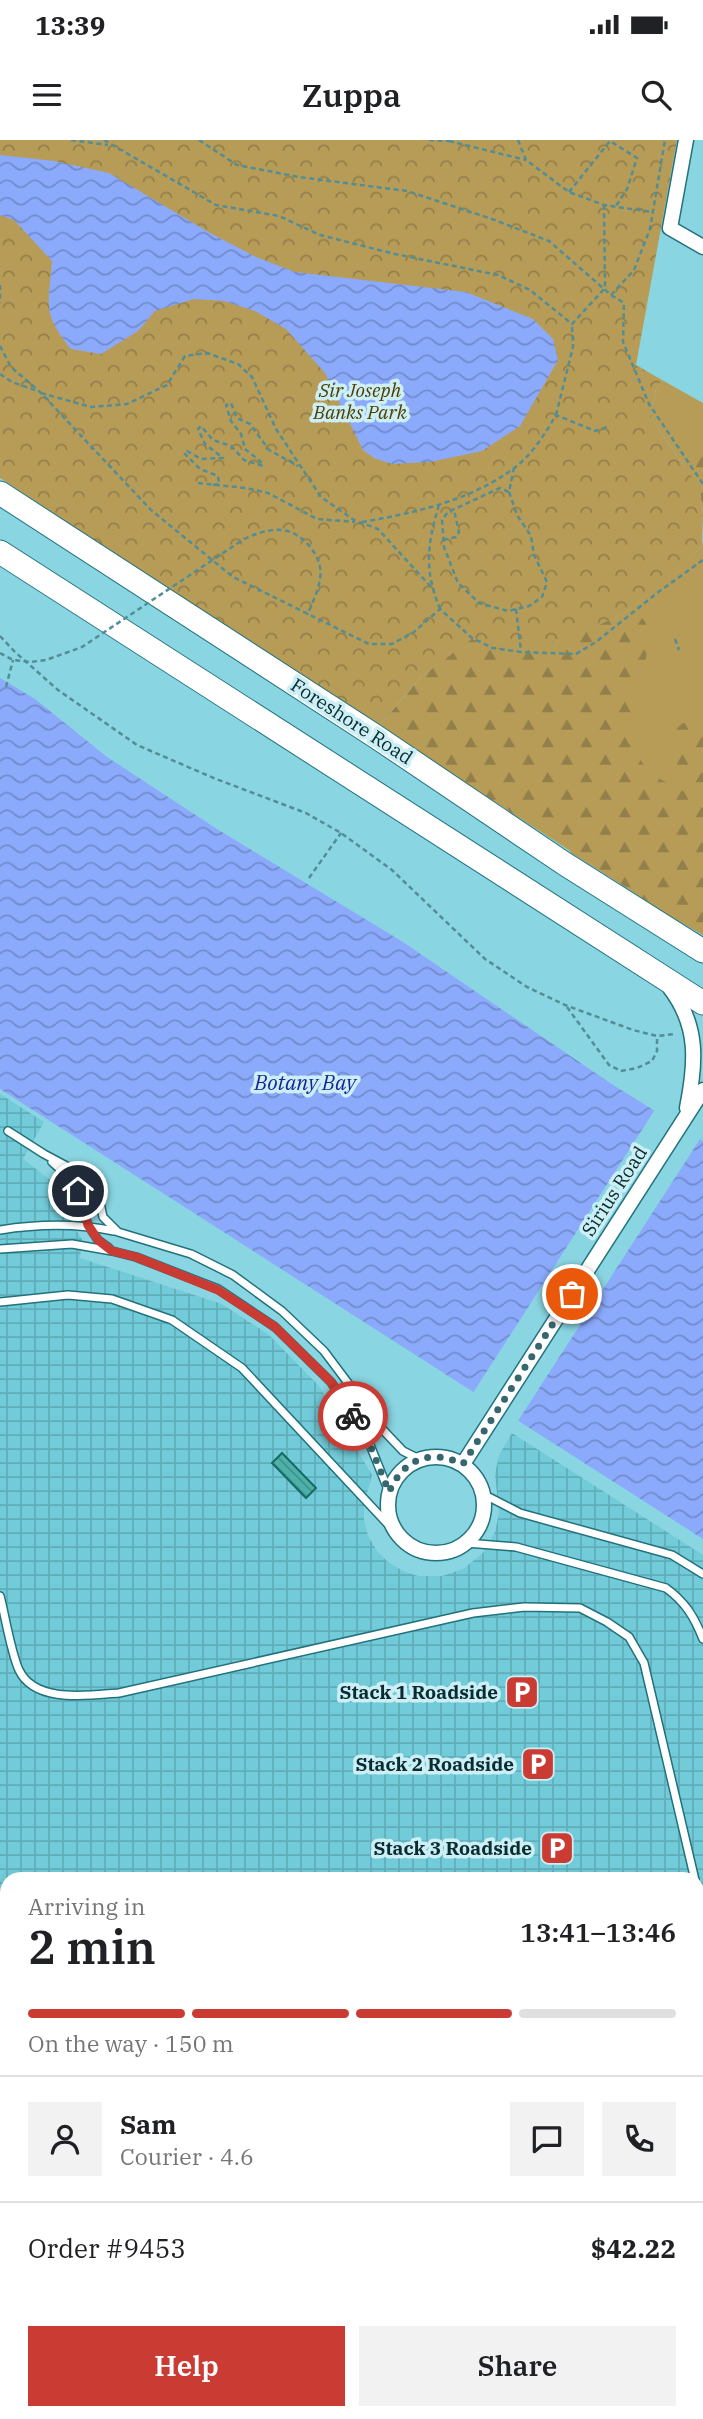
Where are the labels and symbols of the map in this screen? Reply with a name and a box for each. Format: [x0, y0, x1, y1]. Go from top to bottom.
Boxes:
park label: Sir Joseph Banks Park [312, 378, 408, 424]
street label: Foreshore Road [286, 673, 418, 769]
water label: Botany Bay [253, 1068, 358, 1096]
street label: Sirius Road [576, 1142, 652, 1240]
pin [48, 1161, 108, 1221]
pin [542, 1264, 602, 1324]
courier [318, 1381, 388, 1451]
parking icon: Stack 1 Roadside [503, 1673, 541, 1711]
place label: Stack 1 Roadside [340, 1680, 498, 1704]
parking icon: Stack 2 Roadside [519, 1745, 557, 1783]
place label: Stack 2 Roadside [356, 1752, 514, 1776]
parking icon: Stack 3 Roadside [538, 1829, 576, 1867]
place label: Stack 3 Roadside [374, 1836, 532, 1860]

